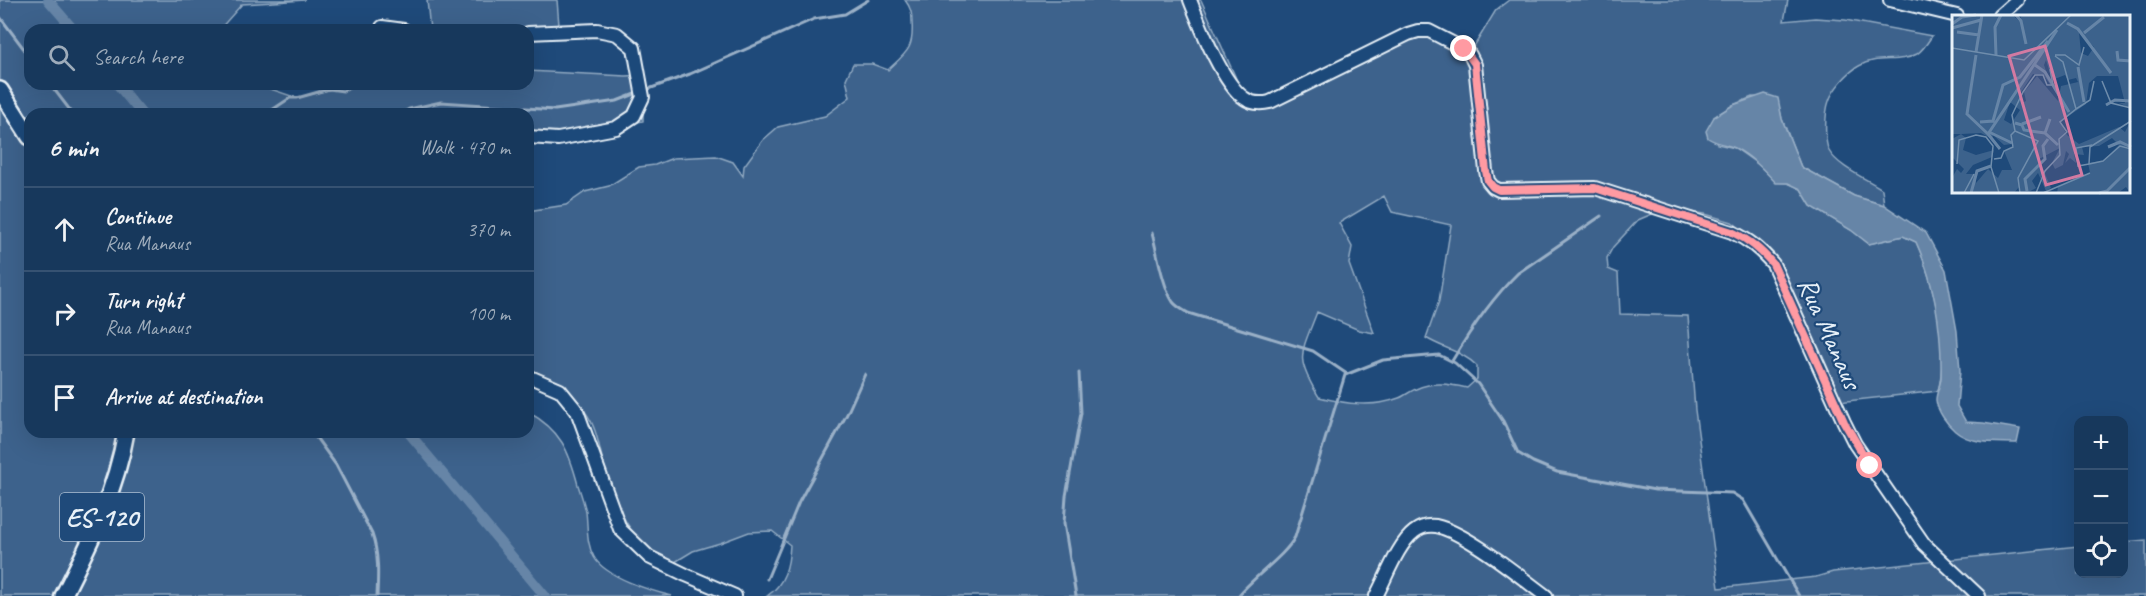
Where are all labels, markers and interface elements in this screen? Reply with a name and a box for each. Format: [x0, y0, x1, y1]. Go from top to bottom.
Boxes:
inset map [1952, 15, 2131, 194]
search box [24, 24, 534, 90]
route end [1450, 35, 1476, 61]
icon: search [45, 41, 78, 74]
text: Search here [93, 43, 183, 71]
text: 6 min [48, 131, 98, 164]
text: Walk · 470 m [420, 135, 510, 160]
text: Continue [105, 203, 171, 231]
icon: ahead [48, 213, 81, 246]
text: 370 m [467, 217, 510, 242]
text: Rua Manaus [105, 231, 190, 256]
street label: Rua Manaus [1790, 272, 1871, 397]
text: Turn right [105, 287, 182, 315]
icon: right [48, 297, 81, 330]
text: 100 m [467, 301, 510, 326]
text: Rua Manaus [105, 315, 190, 340]
icon: arrive [48, 381, 81, 414]
text: Arrive at destination [105, 383, 262, 411]
map controls [2074, 416, 2128, 578]
button: + [2074, 416, 2128, 470]
route start [1856, 452, 1882, 478]
button: − [2074, 470, 2128, 524]
road number: ES-120 [60, 493, 144, 541]
button: locate [2074, 524, 2128, 578]

